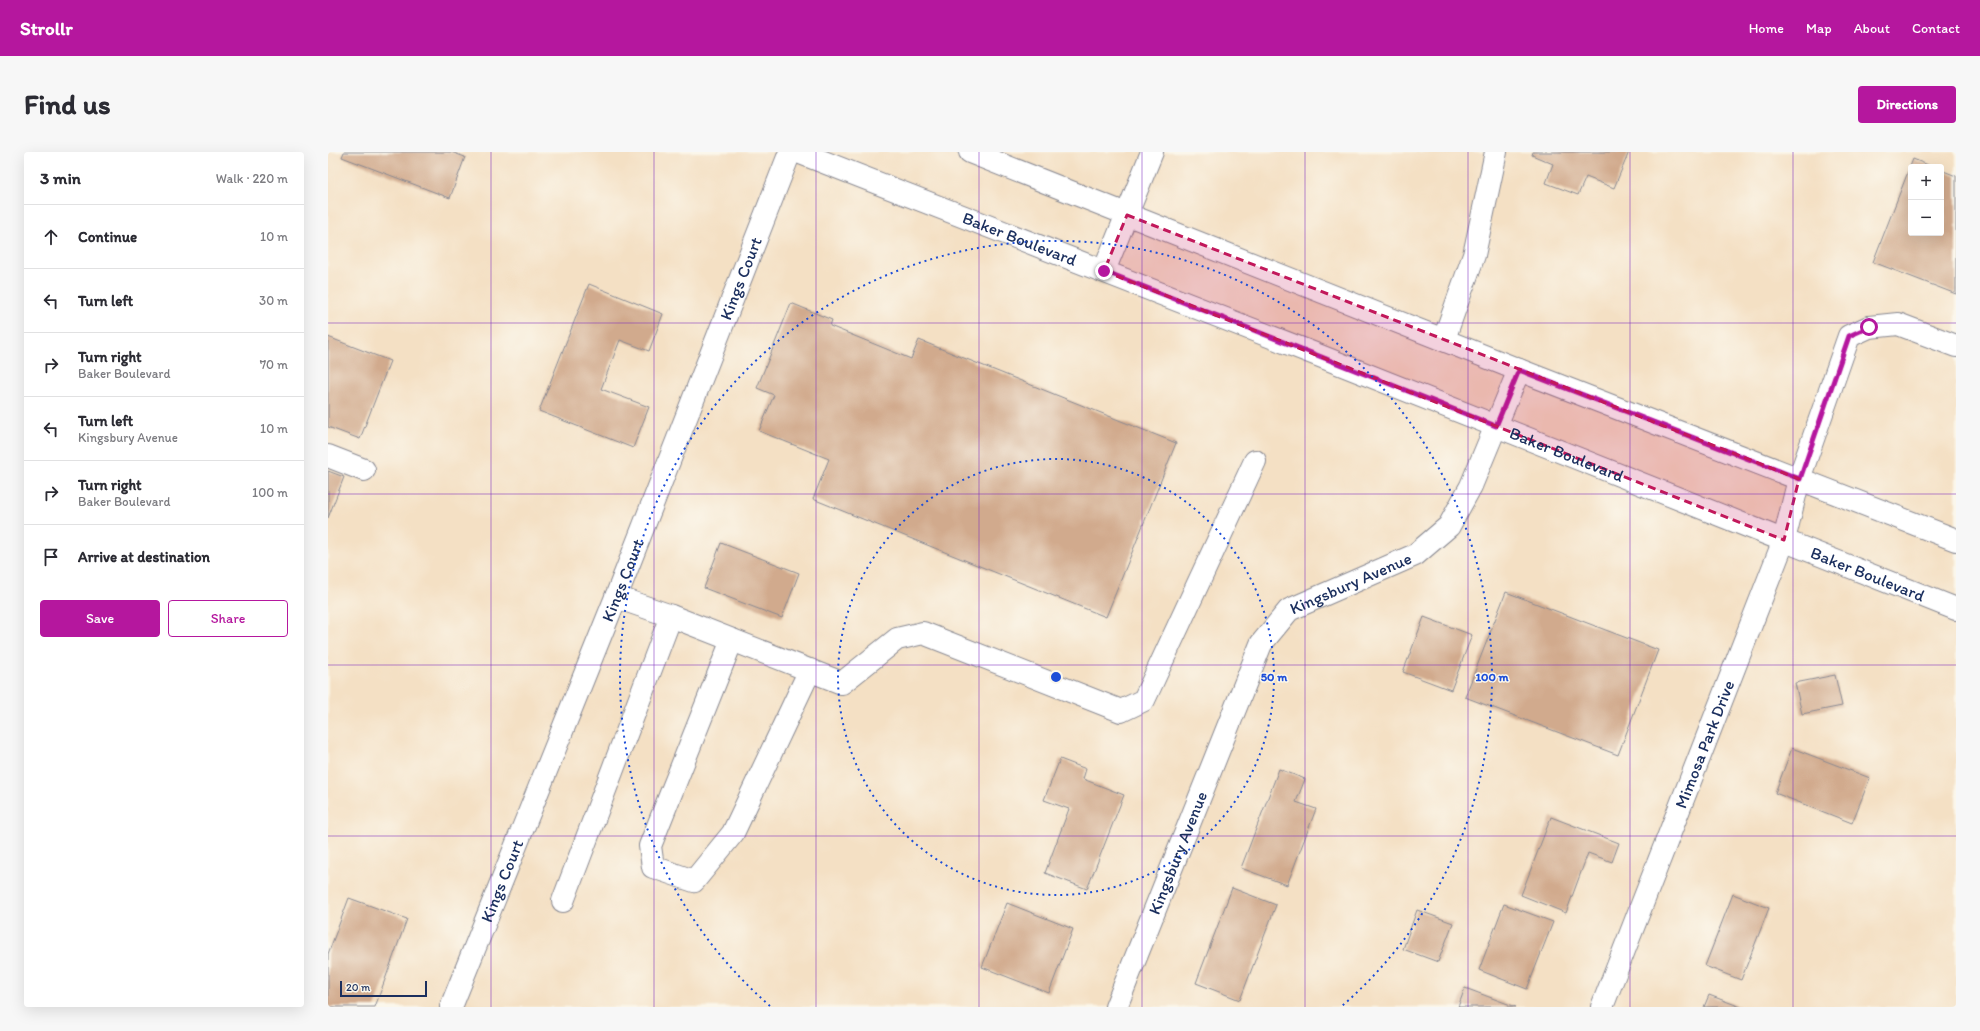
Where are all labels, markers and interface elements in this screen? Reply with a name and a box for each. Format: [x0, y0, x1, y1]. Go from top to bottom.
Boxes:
text: Strollr [20, 17, 73, 40]
text: Home [1749, 20, 1784, 37]
text: Map [1806, 20, 1832, 37]
text: About [1854, 20, 1890, 37]
text: Contact [1912, 20, 1960, 37]
button: Directions [1858, 86, 1956, 123]
text: Find us [24, 87, 111, 121]
map controls [1908, 164, 1944, 236]
button: + [1908, 164, 1944, 200]
text: 3 min [40, 168, 81, 188]
text: Walk · 220 m [216, 171, 288, 186]
button: − [1908, 200, 1944, 236]
street label: Baker Boulevard [960, 207, 1080, 270]
icon: ahead [40, 226, 62, 248]
text: Continue [78, 228, 137, 246]
text: 10 m [260, 229, 288, 244]
street label: Kings Court [715, 234, 766, 323]
route end [1095, 262, 1113, 280]
icon: left [40, 290, 62, 312]
text: Turn left [78, 292, 133, 310]
text: 30 m [259, 293, 288, 308]
route start [1860, 318, 1878, 336]
text: Turn right [78, 348, 142, 366]
icon: right [40, 354, 62, 376]
text: 70 m [260, 357, 288, 372]
text: Baker Boulevard [78, 366, 171, 381]
text: Turn left [78, 412, 133, 430]
icon: left [40, 418, 62, 440]
text: 10 m [260, 421, 288, 436]
street label: Baker Boulevard [1507, 422, 1627, 486]
text: Kingsbury Avenue [78, 430, 178, 445]
text: Turn right [78, 476, 142, 494]
icon: right [40, 482, 62, 504]
text: 100 m [252, 485, 288, 500]
text: Baker Boulevard [78, 494, 171, 509]
street label: Kings Court [597, 535, 648, 624]
street label: Baker Boulevard [1808, 542, 1928, 606]
icon: arrive [40, 546, 62, 568]
text: Arrive at destination [78, 548, 210, 566]
street label: Kingsbury Avenue [1286, 548, 1414, 619]
button: Save [40, 600, 160, 637]
button: Share [168, 600, 288, 637]
centre of rings [1049, 670, 1063, 684]
text: 50 m [1261, 670, 1288, 684]
text: 100 m [1475, 670, 1509, 684]
street label: Mimosa Park Drive [1670, 677, 1738, 811]
street label: Kingsbury Avenue [1144, 788, 1211, 917]
street label: Kings Court [476, 836, 528, 925]
scale bar [340, 979, 427, 998]
text: 20 m [346, 981, 370, 994]

